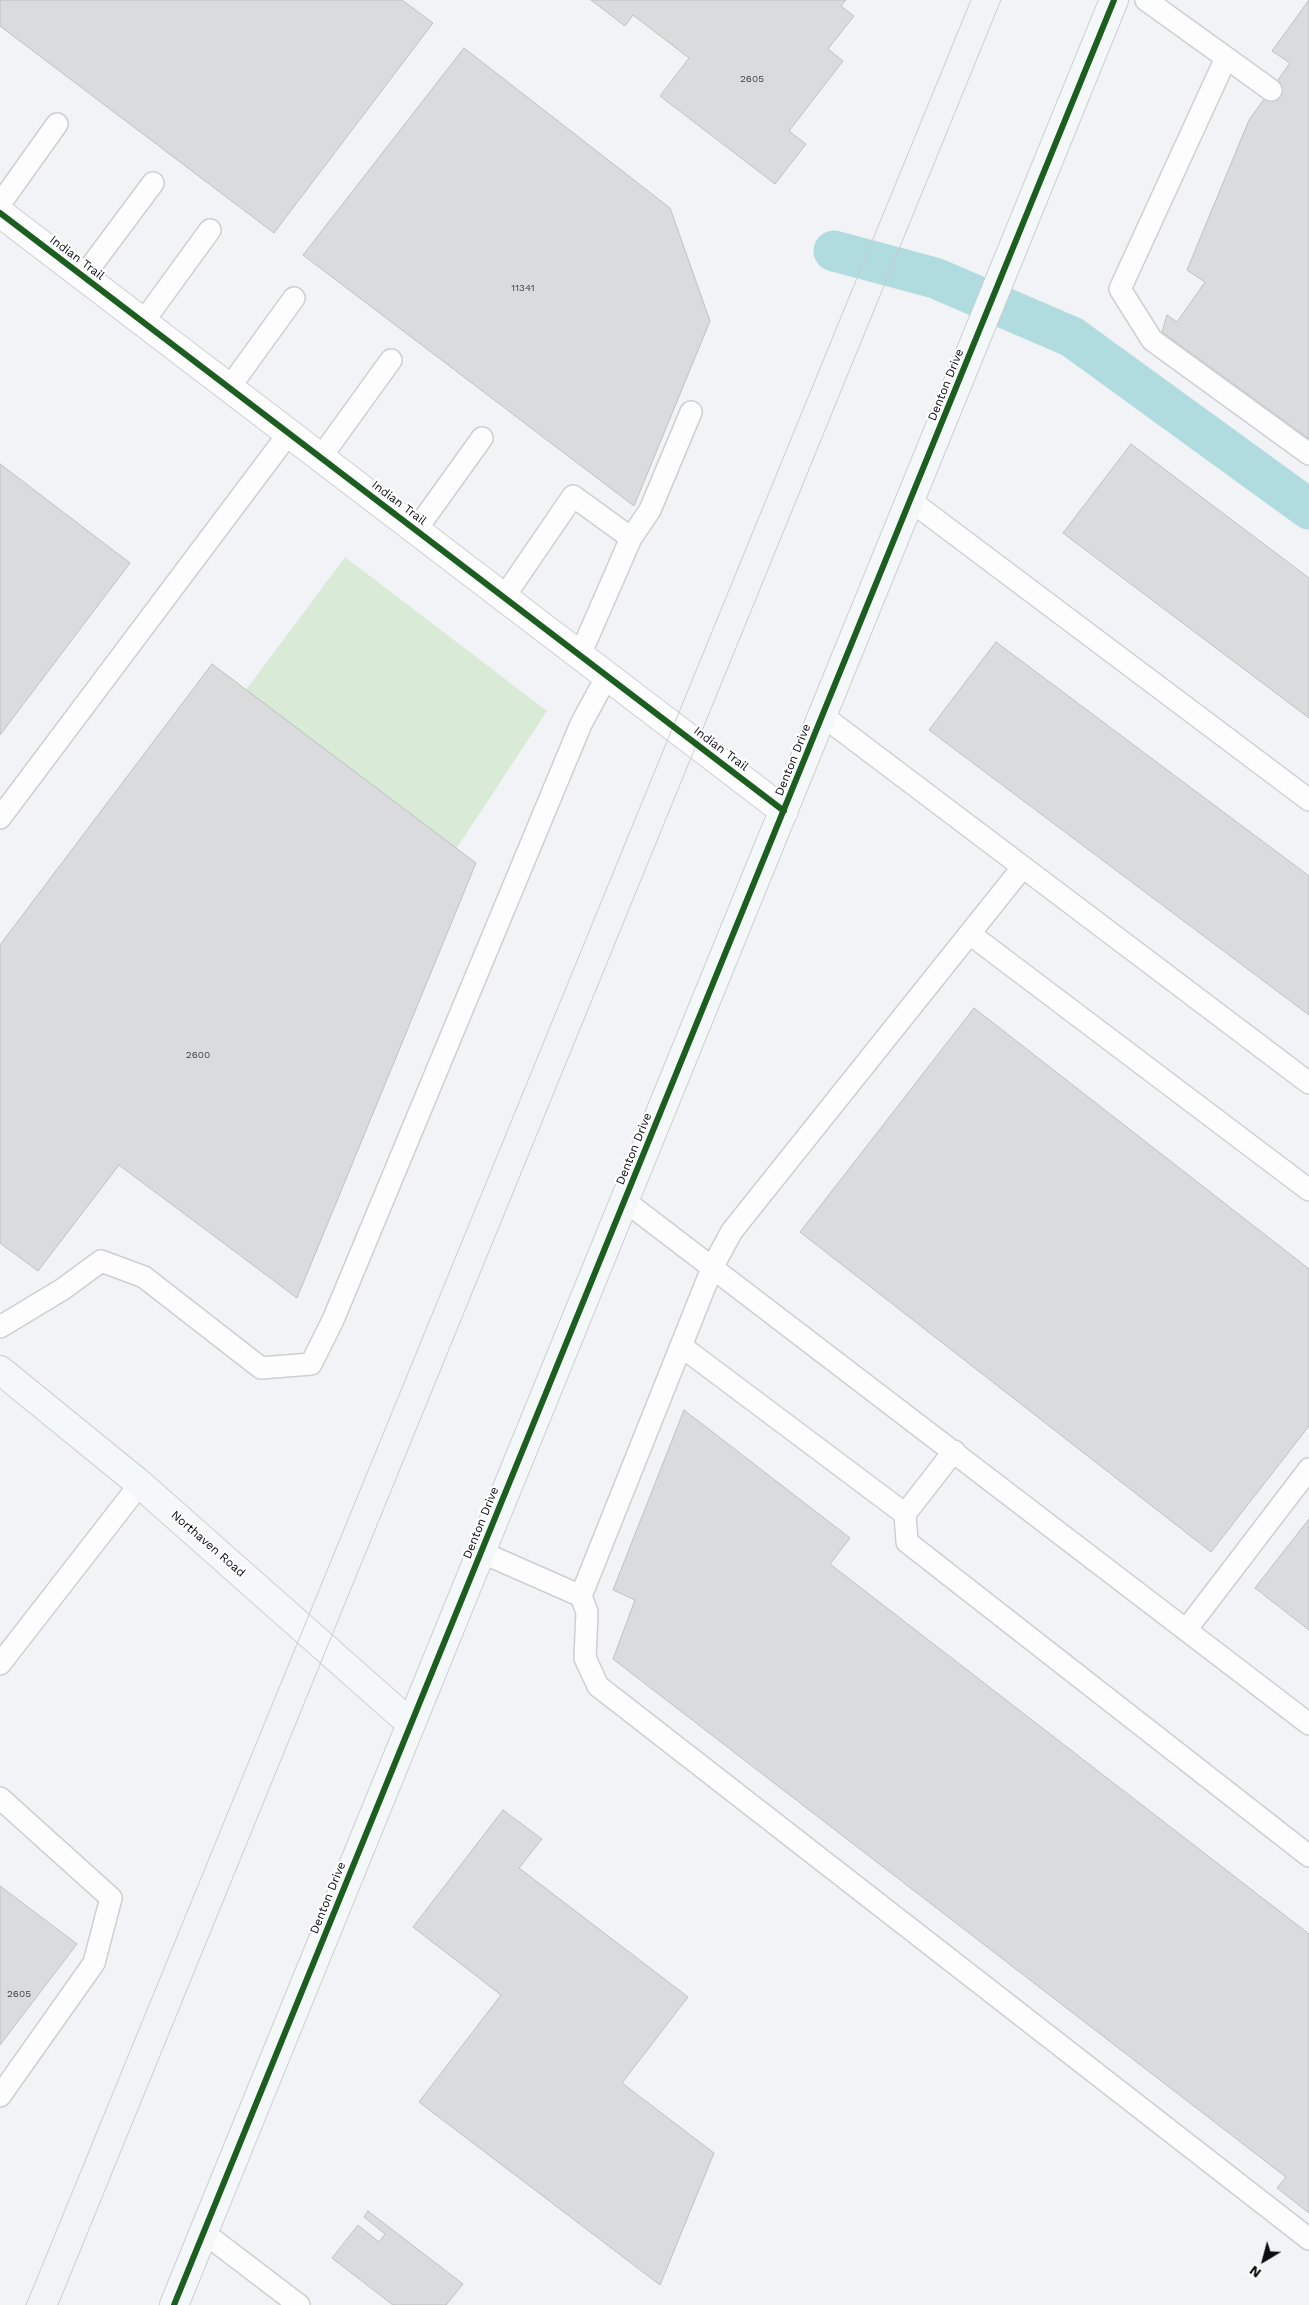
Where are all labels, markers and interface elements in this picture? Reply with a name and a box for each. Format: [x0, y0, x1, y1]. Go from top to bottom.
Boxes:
house number: 2605 [740, 73, 764, 85]
street label: Indian Trail [47, 233, 107, 283]
house number: 11341 [511, 282, 535, 294]
street label: Denton Drive [925, 347, 967, 423]
street label: Indian Trail [369, 478, 429, 528]
street label: Denton Drive [772, 722, 814, 798]
street label: Indian Trail [691, 724, 751, 774]
house number: 2600 [186, 1049, 210, 1061]
street label: Denton Drive [613, 1111, 655, 1187]
street label: Denton Drive [460, 1485, 502, 1561]
street label: Northaven Road [168, 1508, 248, 1580]
street label: Denton Drive [307, 1860, 349, 1936]
house number: 2605 [7, 1988, 31, 2000]
north arrow [1239, 2235, 1289, 2285]
text: N [1246, 2262, 1264, 2281]

